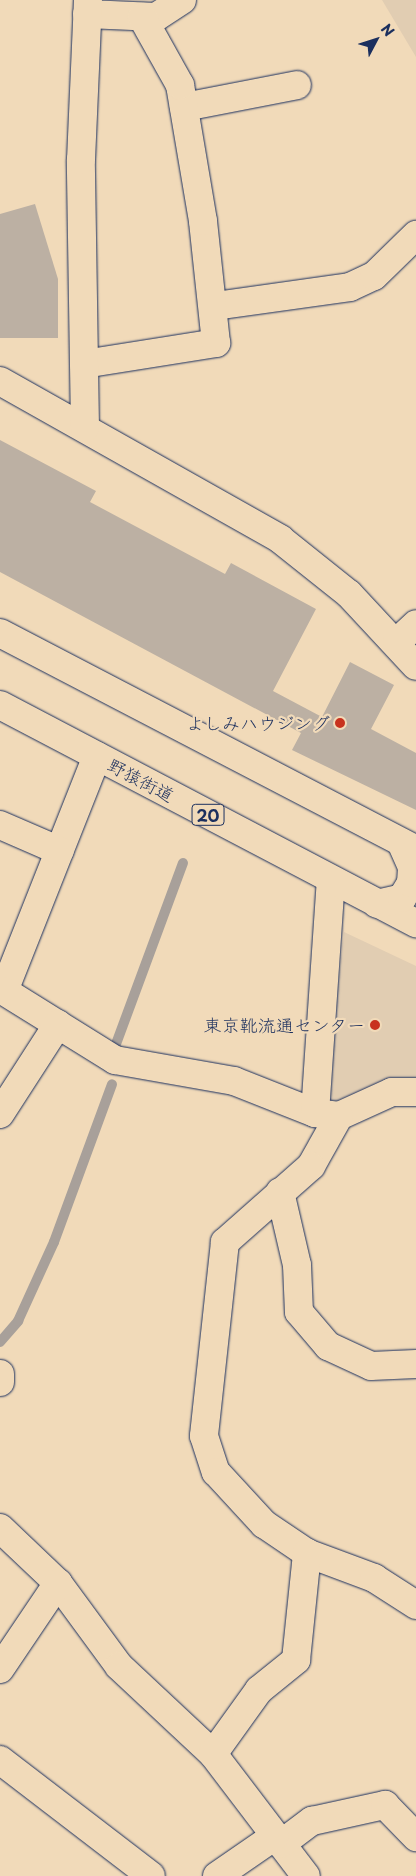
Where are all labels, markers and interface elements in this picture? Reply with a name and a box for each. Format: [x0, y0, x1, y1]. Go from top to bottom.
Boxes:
north arrow [351, 15, 401, 65]
text: N [376, 19, 399, 41]
place label: よしみハウジング [186, 712, 330, 734]
marker: よしみハウジング [334, 717, 346, 729]
street label: 野猿街道 [104, 754, 178, 806]
road number: 20 [190, 802, 226, 828]
place label: 東京靴流通センター [203, 1014, 365, 1036]
marker: 東京靴流通センター [369, 1019, 381, 1031]

